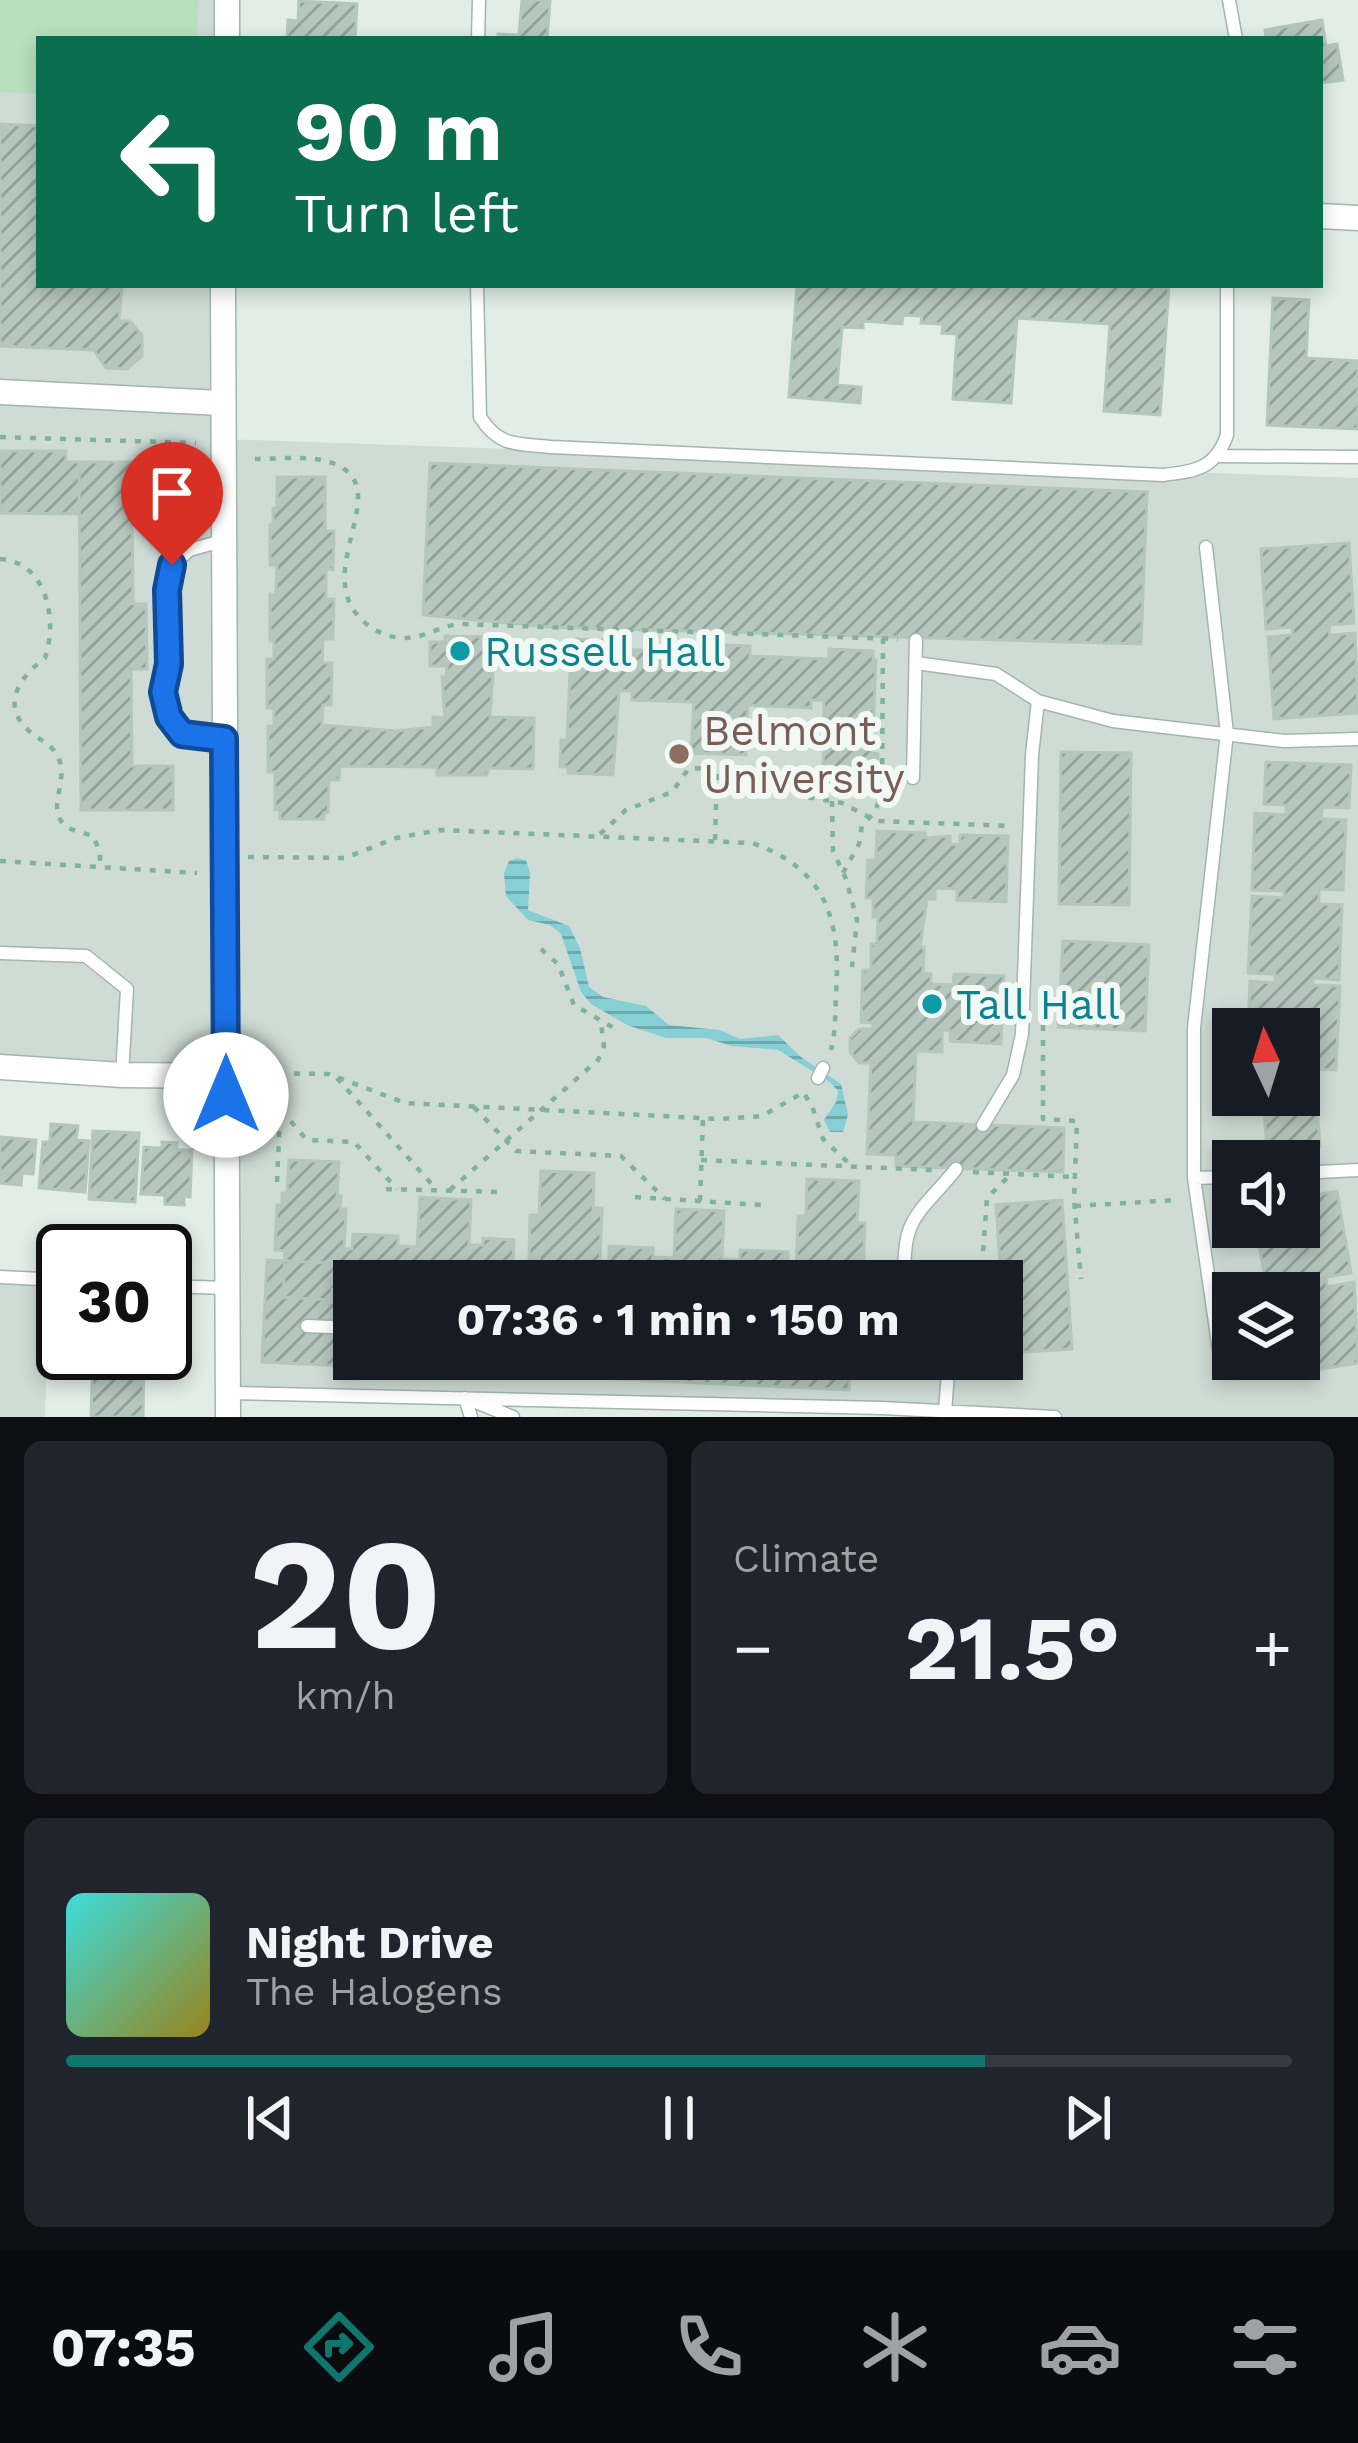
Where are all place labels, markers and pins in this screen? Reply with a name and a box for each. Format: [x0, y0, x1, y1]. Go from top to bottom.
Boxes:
pin [121, 442, 223, 565]
place label: Russell Hall [484, 627, 725, 676]
marker: Russell Hall [447, 638, 473, 664]
place label: Belmont University [703, 706, 905, 803]
marker: Belmont University [666, 741, 692, 767]
place label: Tall Hall [956, 980, 1120, 1029]
marker: Tall Hall [919, 991, 945, 1017]

